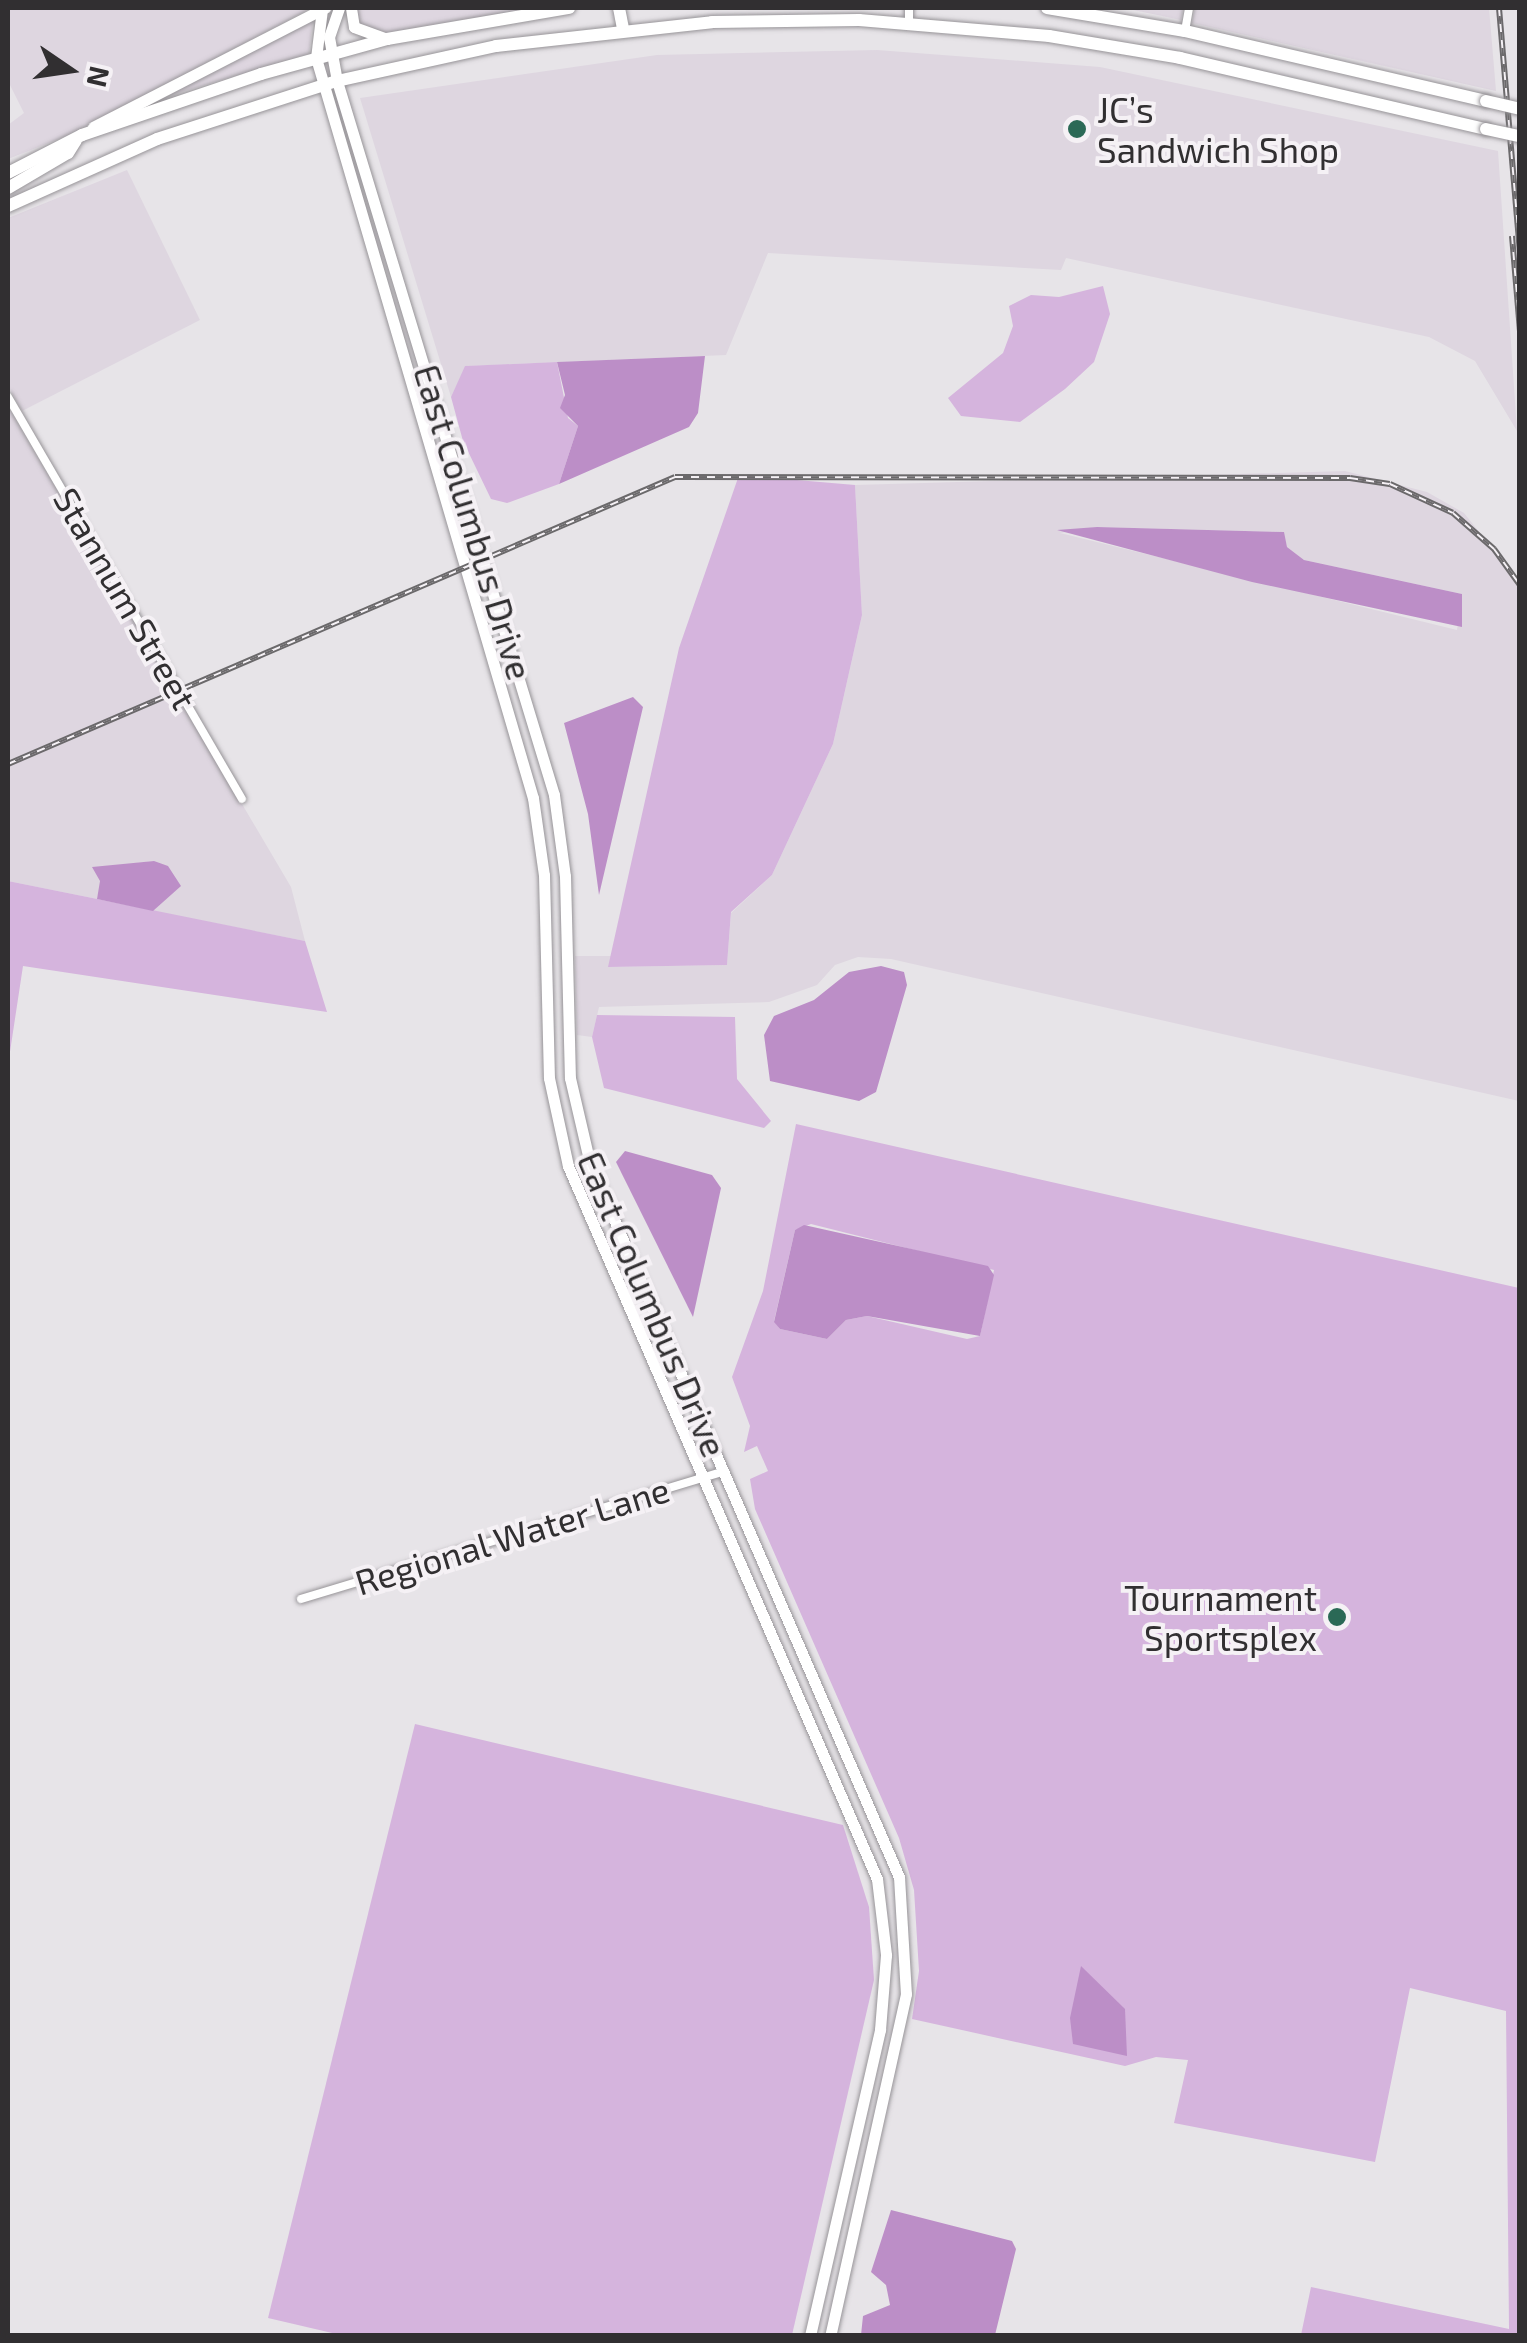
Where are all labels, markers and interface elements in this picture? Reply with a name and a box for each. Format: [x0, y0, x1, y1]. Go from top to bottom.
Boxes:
north arrow [20, 20, 120, 120]
text: N [80, 63, 118, 90]
place label: JC’s Sandwich Shop [1097, 88, 1339, 170]
marker: JC’s Sandwich Shop [1066, 118, 1088, 140]
street label: East Columbus Drive [406, 359, 542, 685]
street label: Stannum Street [46, 480, 206, 716]
street label: East Columbus Drive [570, 1145, 736, 1463]
street label: Regional Water Lane [349, 1467, 675, 1603]
place label: Tournament Sportsplex [1124, 1576, 1317, 1658]
marker: Tournament Sportsplex [1326, 1606, 1348, 1628]

